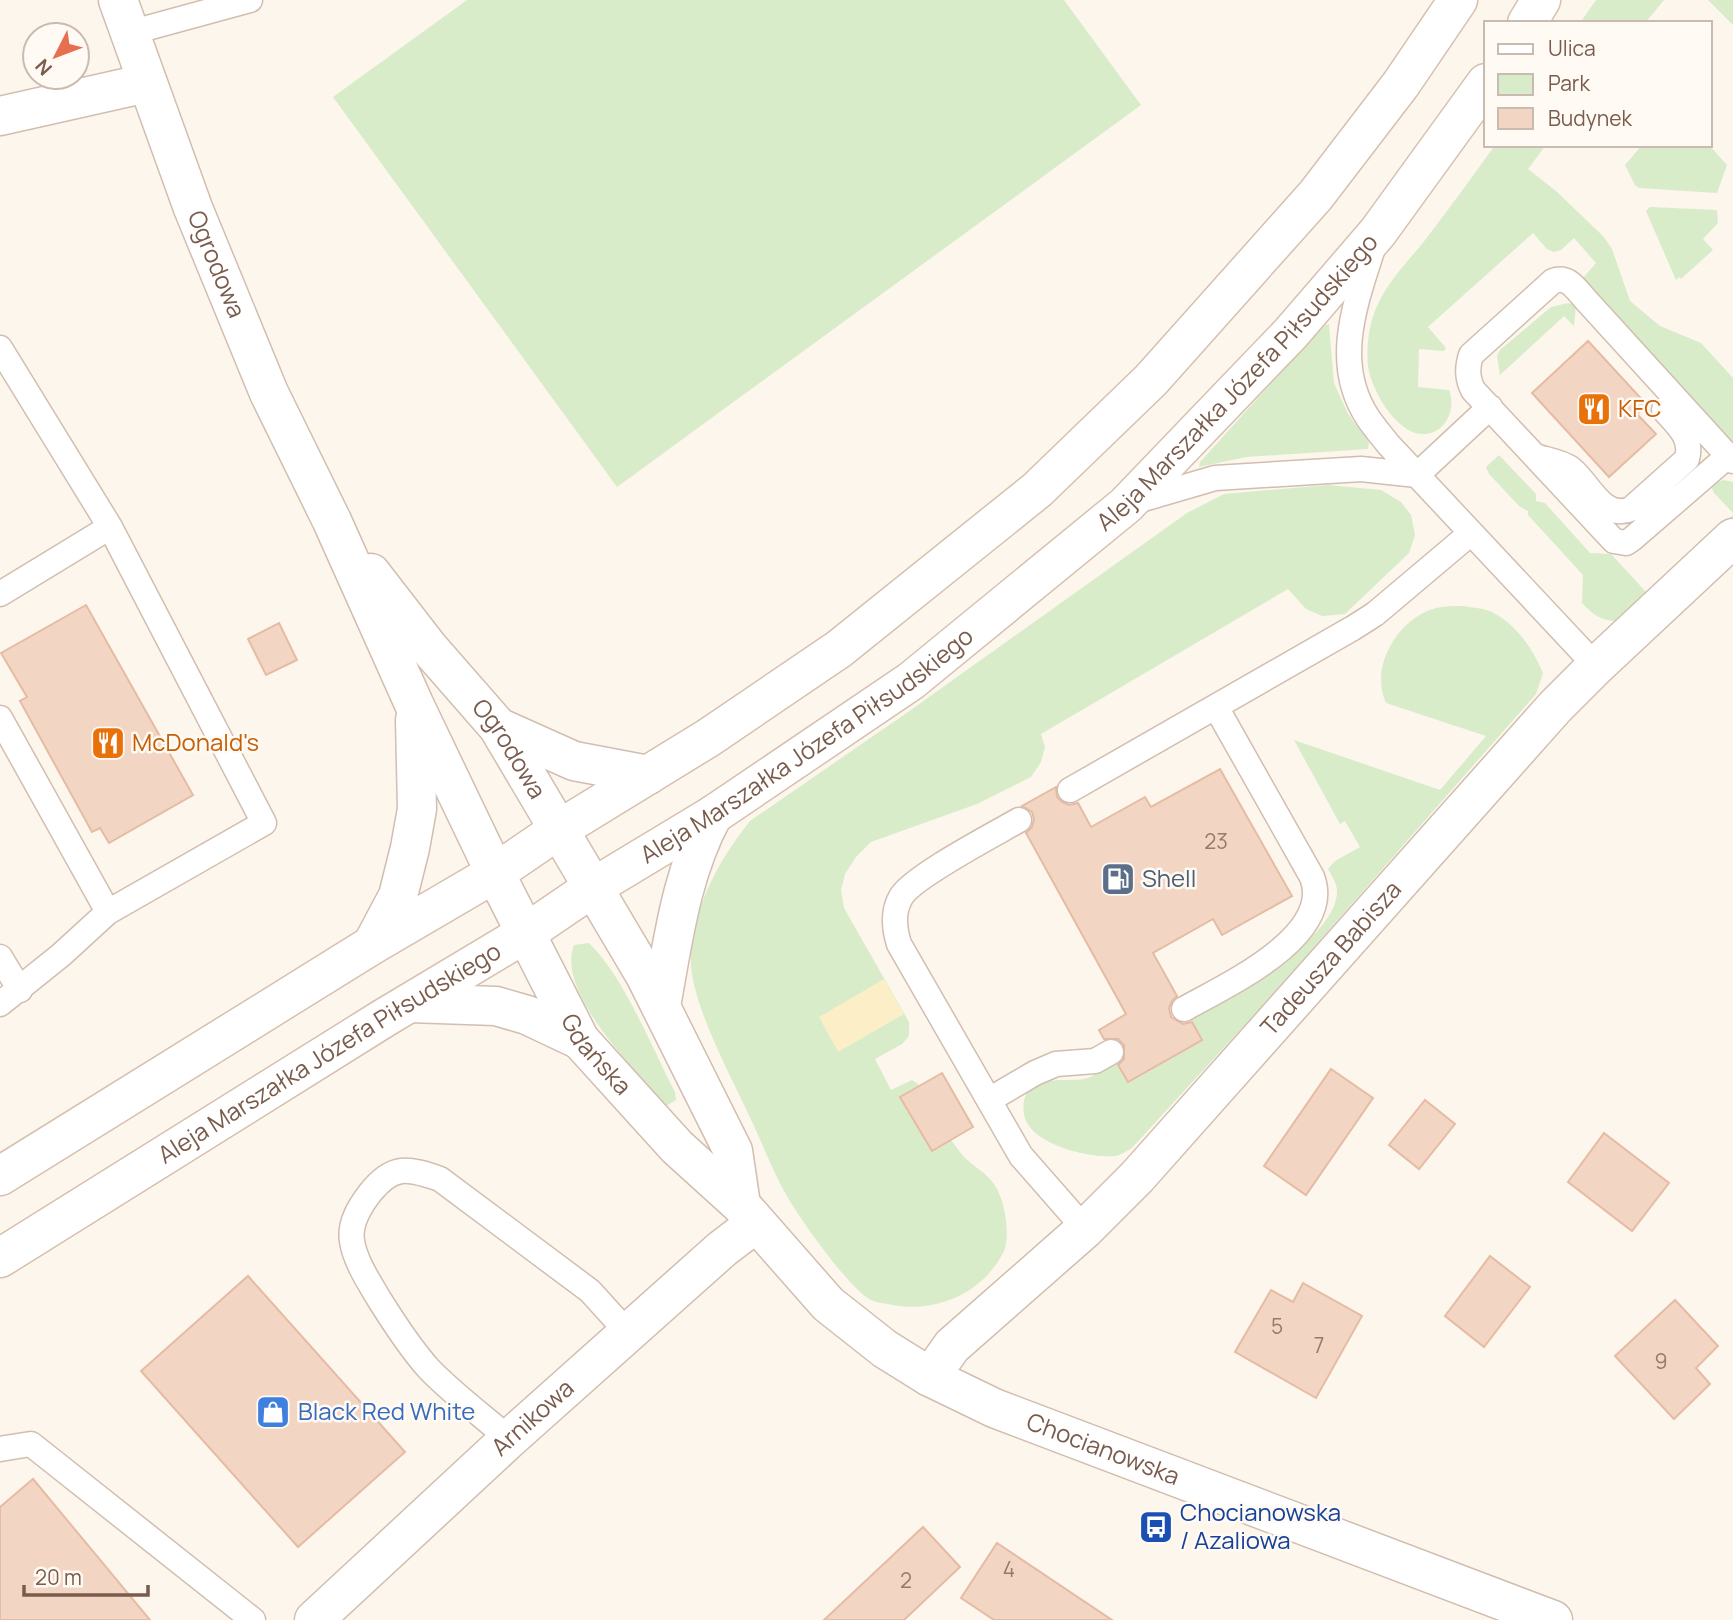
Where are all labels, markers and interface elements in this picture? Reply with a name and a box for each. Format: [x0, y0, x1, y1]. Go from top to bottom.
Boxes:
north arrow [21, 21, 91, 91]
legend [1484, 21, 1712, 147]
text: Ulica [1548, 34, 1596, 62]
text: N [29, 54, 58, 81]
text: Park [1548, 69, 1590, 97]
text: Budynek [1548, 104, 1633, 132]
street label: Ogrodowa [181, 205, 254, 322]
street label: Aleja Marszałka Józefa Piłsudskiego [1089, 226, 1385, 538]
restaurant icon: KFC [1575, 390, 1613, 428]
place label: KFC [1618, 391, 1662, 424]
street label: Aleja Marszałka Józefa Piłsudskiego [633, 619, 979, 870]
street label: Ogrodowa [465, 691, 555, 804]
restaurant icon: McDonald's [89, 724, 127, 762]
place label: McDonald's [132, 725, 259, 758]
house number: 23 [1204, 827, 1228, 855]
fuel station icon: Shell [1099, 860, 1137, 898]
place label: Shell [1142, 861, 1196, 894]
street label: Tadeusza Babisza [1252, 873, 1408, 1042]
street label: Aleja Marszałka Józefa Piłsudskiego [151, 934, 507, 1170]
street label: Gdańska [554, 1007, 640, 1101]
house number: 5 [1271, 1312, 1283, 1340]
house number: 7 [1314, 1331, 1324, 1359]
house number: 9 [1654, 1347, 1668, 1375]
street label: Arnikowa [483, 1371, 580, 1462]
shop icon: Black Red White [254, 1393, 292, 1431]
place label: Black Red White [298, 1394, 475, 1427]
street label: Chocianowska [1022, 1404, 1185, 1492]
place label: Chocianowska / Azaliowa [1180, 1495, 1341, 1556]
bus stop icon: Chocianowska / Azaliowa [1137, 1508, 1175, 1546]
scale bar [24, 1554, 149, 1598]
house number: 4 [1003, 1555, 1015, 1583]
text: 20 m [35, 1563, 82, 1591]
house number: 2 [900, 1566, 912, 1594]

